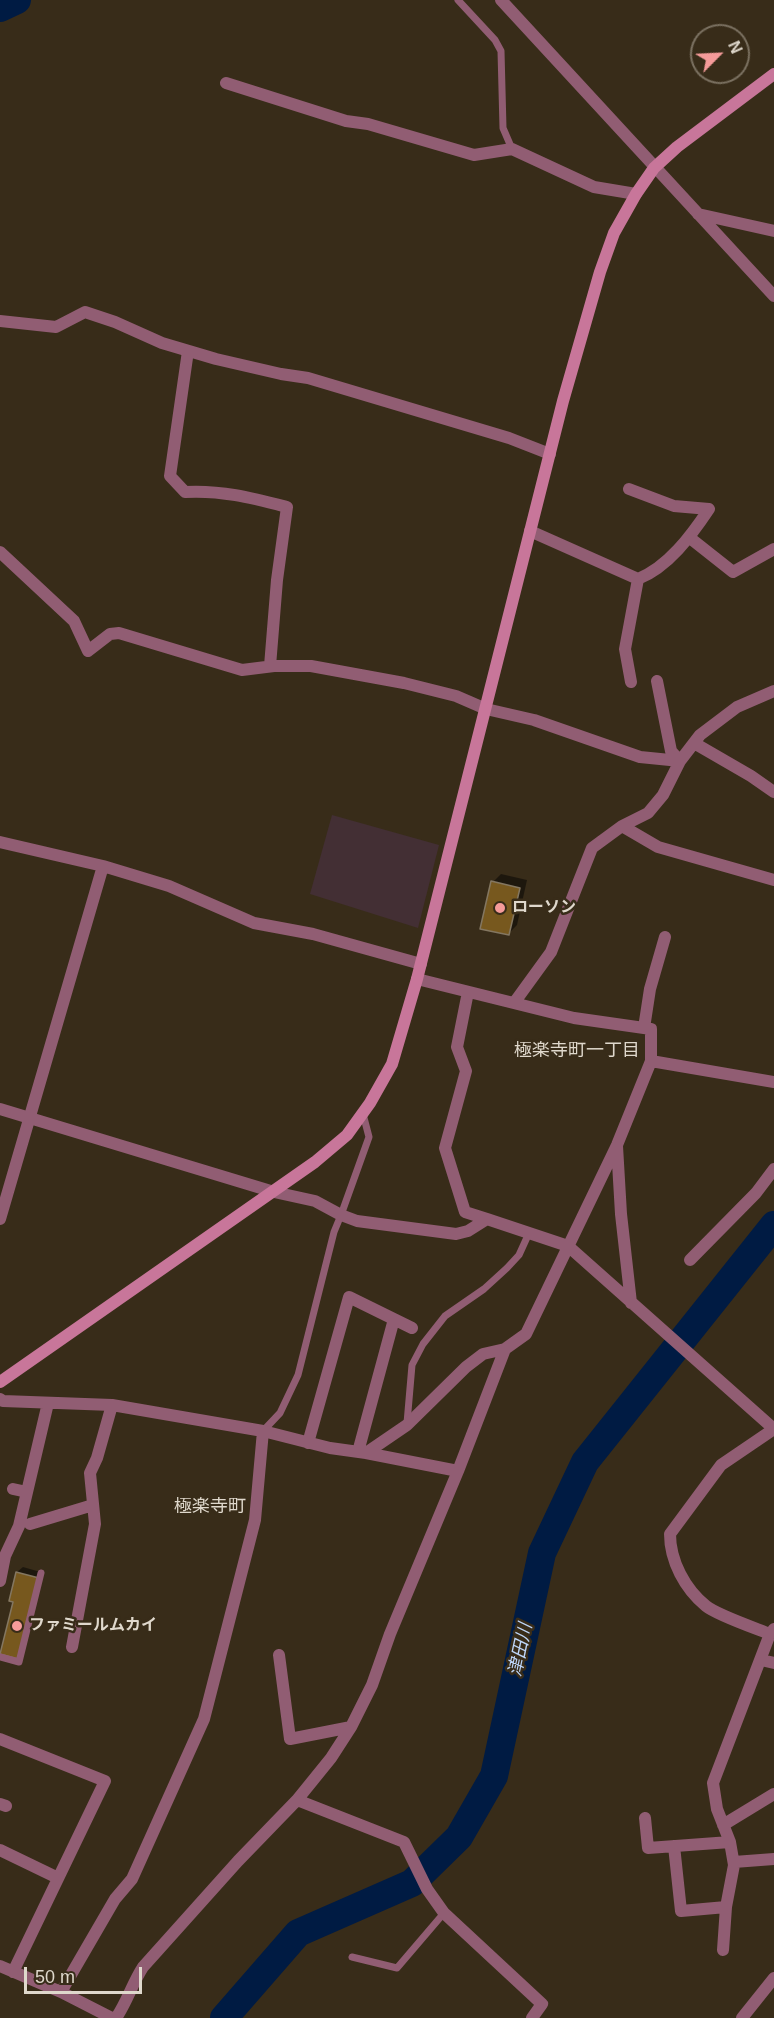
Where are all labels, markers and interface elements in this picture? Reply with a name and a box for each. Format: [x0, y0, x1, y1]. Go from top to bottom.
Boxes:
north arrow [690, 24, 750, 84]
text: N [725, 39, 745, 56]
place label: ローソン [512, 898, 576, 918]
marker: ローソン [493, 901, 507, 915]
district label: 極楽寺町一丁目 [514, 1040, 640, 1062]
district label: 極楽寺町 [174, 1496, 246, 1518]
place label: ファミールムカイ [29, 1616, 157, 1636]
marker: ファミールムカイ [10, 1619, 24, 1633]
water label: 津田川 [505, 1621, 537, 1679]
scale bar [27, 1955, 146, 1993]
text: 50 m [35, 1967, 75, 1987]

